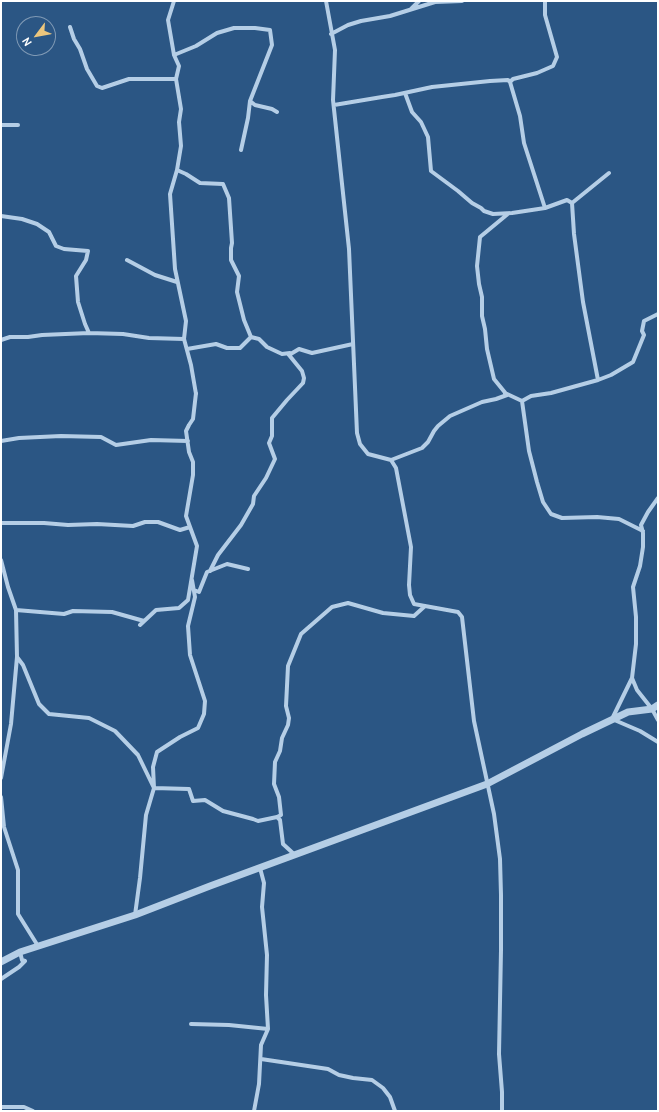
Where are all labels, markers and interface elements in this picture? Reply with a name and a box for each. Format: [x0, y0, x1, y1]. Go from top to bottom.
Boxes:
north arrow [16, 16, 56, 56]
text: N [19, 35, 35, 49]

